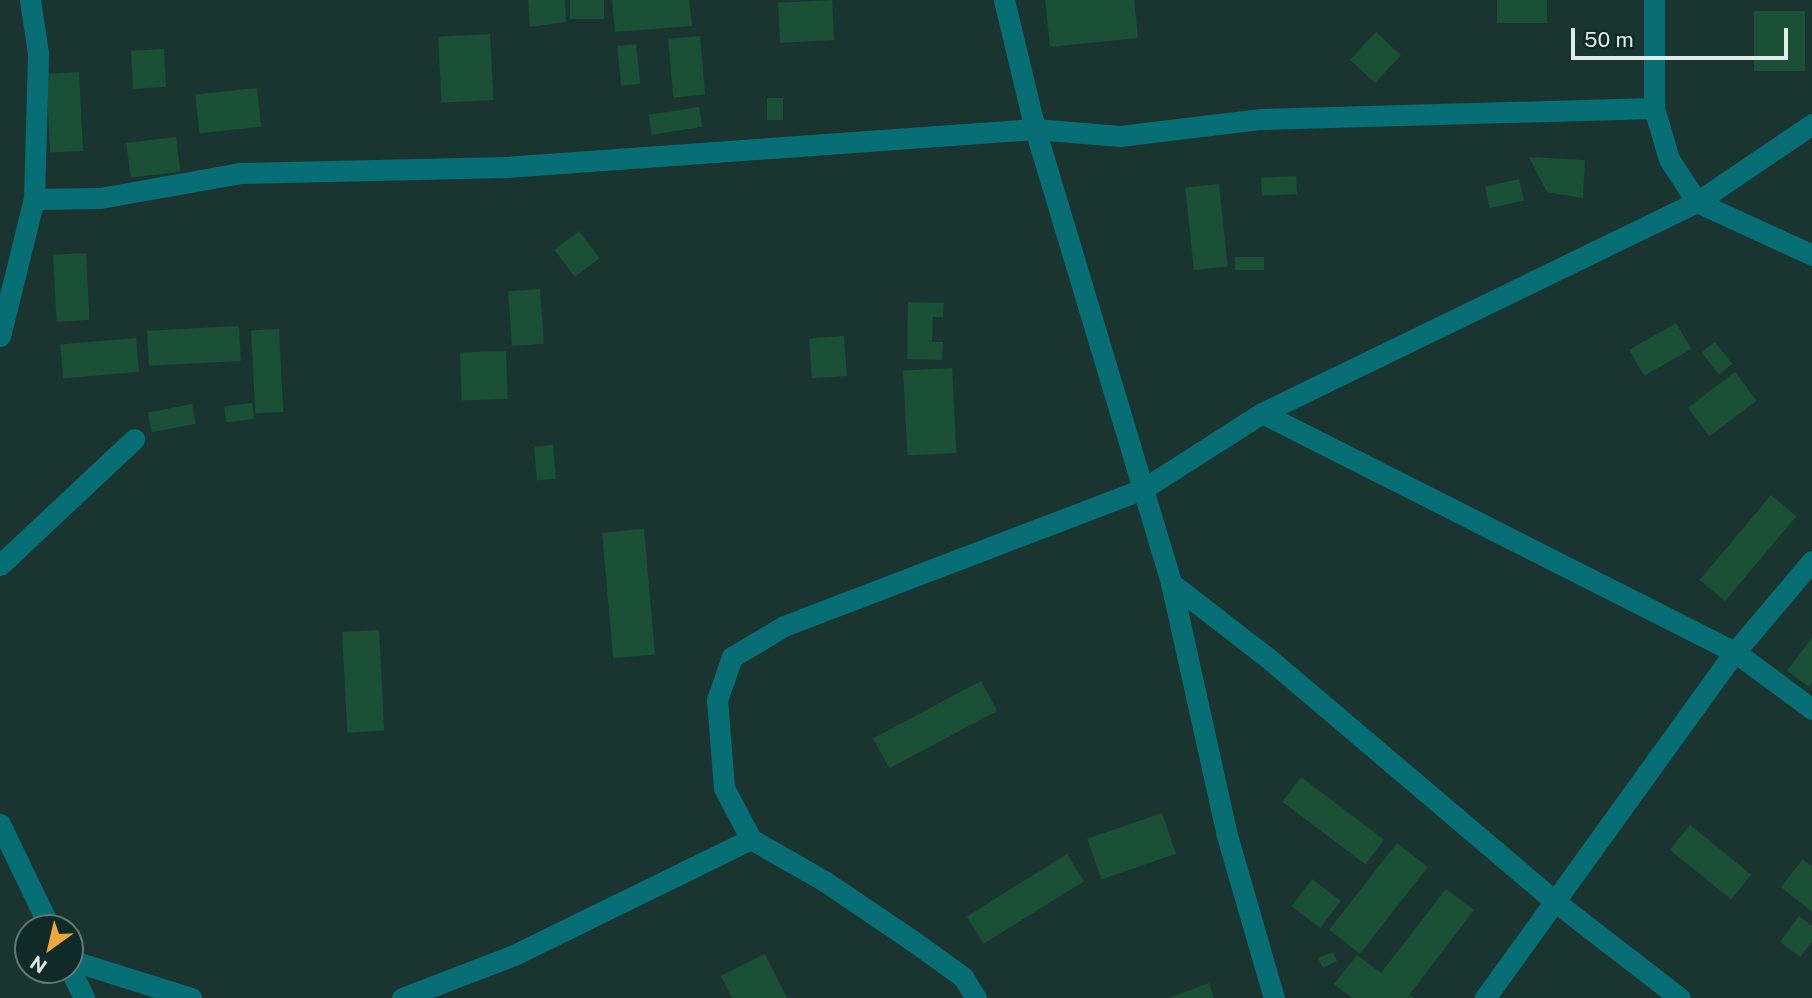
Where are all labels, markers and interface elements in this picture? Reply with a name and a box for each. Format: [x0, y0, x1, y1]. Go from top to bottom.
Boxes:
scale bar [1574, 14, 1791, 58]
text: 50 m [1584, 27, 1634, 52]
north arrow [14, 914, 84, 984]
text: N [26, 951, 51, 978]

